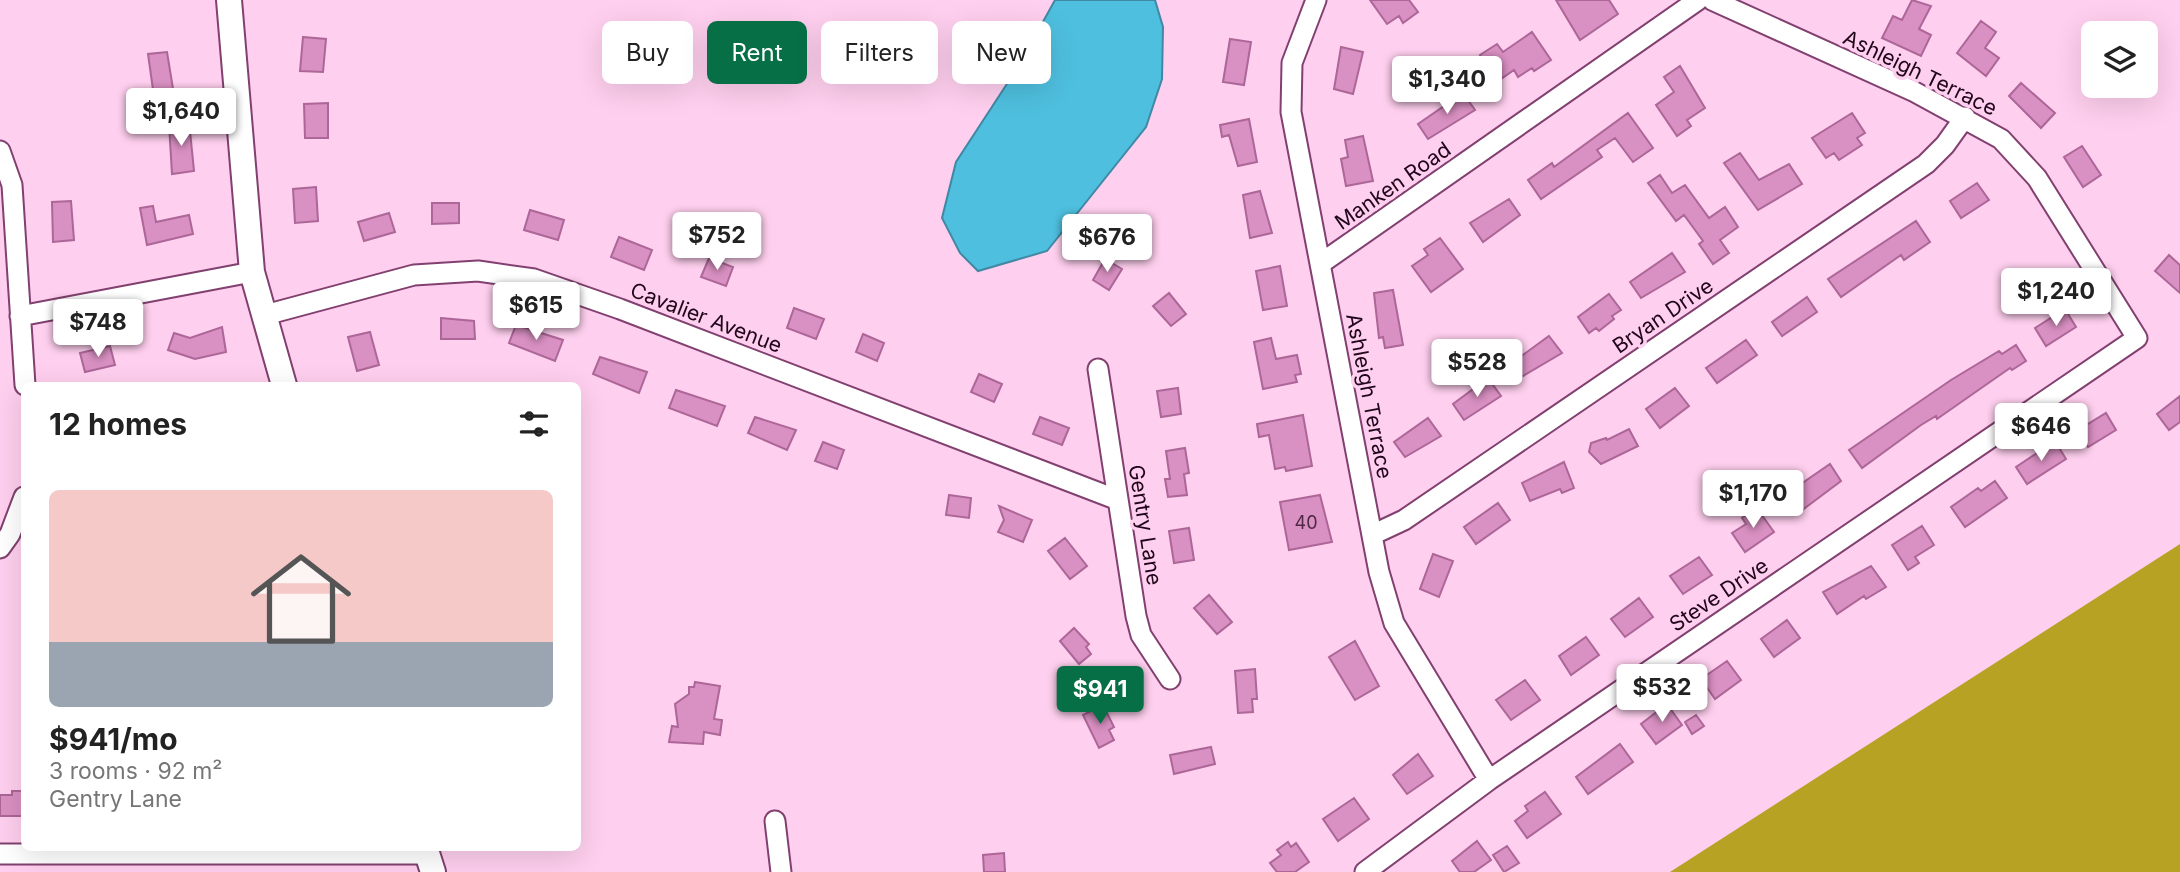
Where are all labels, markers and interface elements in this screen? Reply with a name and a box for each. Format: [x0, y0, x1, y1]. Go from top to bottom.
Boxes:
chip: Buy [602, 21, 693, 84]
chip: Rent [707, 21, 807, 84]
chip: Filters [821, 21, 938, 84]
chip: New [952, 21, 1051, 84]
map controls [2081, 21, 2158, 98]
button: layers [2081, 21, 2158, 98]
street label: Ashleigh Terrace [1839, 25, 2001, 121]
pin: $1,340 [1390, 57, 1504, 116]
text: $1,340 [1408, 65, 1486, 93]
pin: $1,640 [124, 88, 238, 148]
text: $1,640 [142, 97, 220, 125]
street label: Manken Road [1330, 137, 1455, 235]
pin: $752 [676, 212, 758, 272]
pin: $676 [1066, 215, 1148, 274]
text: $752 [688, 221, 746, 249]
text: $676 [1078, 223, 1136, 251]
pin: $1,240 [1999, 268, 2113, 328]
street label: Bryan Drive [1608, 273, 1718, 358]
street label: Cavalier Avenue [627, 277, 785, 358]
text: $1,240 [2017, 277, 2095, 305]
pin: $615 [495, 282, 577, 342]
text: $615 [509, 291, 563, 319]
pin: $748 [57, 300, 139, 359]
text: $748 [69, 308, 127, 336]
street label: Ashleigh Terrace [1341, 311, 1398, 481]
pin: $528 [1436, 340, 1518, 399]
text: $528 [1447, 348, 1507, 376]
pin: $646 [2000, 404, 2082, 463]
icon: filters [515, 405, 553, 443]
text: 12 homes [49, 406, 187, 442]
text: $646 [2011, 412, 2071, 440]
street label: Gentry Lane [1124, 463, 1167, 587]
pin: $1,170 [1696, 470, 1810, 530]
text: $1,170 [1718, 479, 1788, 507]
house number: 40 [1295, 512, 1317, 533]
icon: home [238, 536, 364, 662]
street label: Steve Drive [1665, 552, 1773, 637]
pin: $532 [1621, 664, 1703, 724]
pin: $941 [1059, 666, 1141, 726]
text: $532 [1632, 673, 1692, 701]
text: $941 [1073, 675, 1127, 703]
text: $941/mo [49, 721, 178, 757]
text: 3 rooms · 92 m² [49, 757, 222, 785]
text: Gentry Lane [49, 785, 182, 813]

